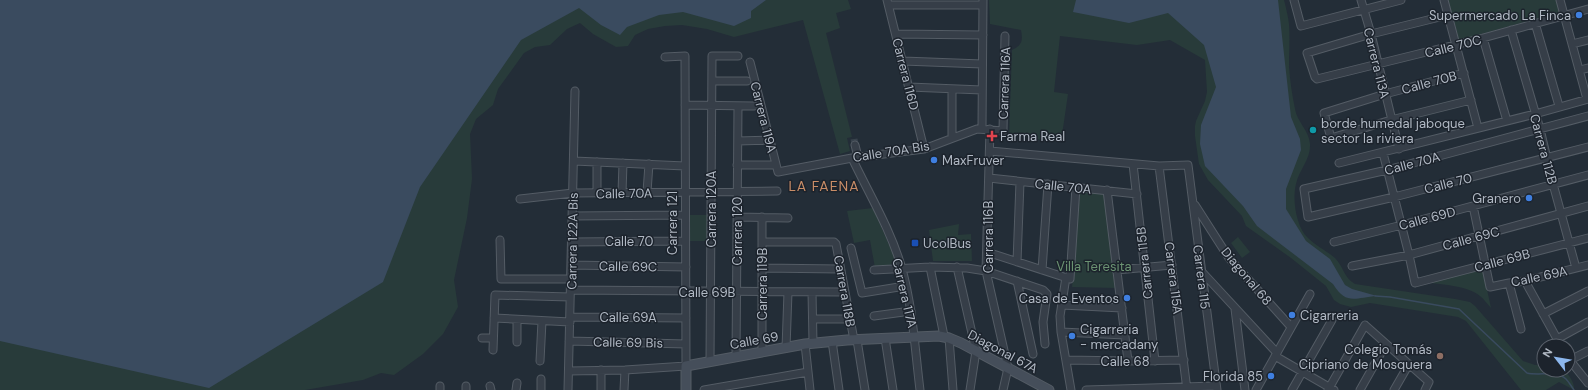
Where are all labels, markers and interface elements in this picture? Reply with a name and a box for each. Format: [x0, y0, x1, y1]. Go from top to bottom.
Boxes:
place label: Supermercado La Finca [1429, 7, 1571, 24]
marker: Supermercado La Finca [1574, 10, 1584, 20]
street label: Carrera 113A [1360, 26, 1394, 101]
street label: Calle 70C [1423, 31, 1483, 62]
street label: Carrera 116D [888, 36, 923, 112]
street label: Carrera 116A [995, 46, 1014, 120]
street label: Calle 70B [1400, 67, 1459, 98]
street label: Carrera 119A [746, 80, 781, 155]
street label: Carrera 112B [1526, 112, 1561, 186]
place label: borde humedal jaboque sector la riviera [1321, 115, 1465, 147]
marker: borde humedal jaboque sector la riviera [1308, 125, 1318, 135]
place label: Farma Real [1000, 128, 1065, 145]
marker: Farma Real [987, 131, 997, 141]
street label: Calle 70A Bis [851, 137, 931, 166]
street label: Calle 70A [1382, 148, 1442, 179]
place label: MaxFruver [942, 152, 1005, 169]
marker: MaxFruver [929, 155, 939, 165]
street label: Calle 70 [1422, 169, 1474, 198]
street label: Carrera 120A [703, 170, 720, 247]
street label: Calle 70A [1034, 175, 1092, 198]
district label: LA FAENA [788, 177, 860, 195]
street label: Calle 70A [595, 184, 653, 202]
place label: Granero [1472, 190, 1521, 207]
street label: Carrera 121 [664, 191, 681, 255]
street label: Carrera 122A Bis [563, 192, 582, 290]
marker: Granero [1524, 193, 1534, 203]
street label: Carrera 120 [729, 196, 746, 265]
street label: Carrera 116B [980, 201, 997, 273]
street label: Calle 69D [1397, 203, 1457, 234]
street label: Calle 69C [1441, 223, 1502, 254]
street label: Carrera 115B [1132, 226, 1157, 300]
street label: Calle 70 [605, 233, 653, 250]
place label: UcolBus [923, 235, 971, 252]
marker: UcolBus [910, 238, 920, 248]
street label: Carrera 115A [1161, 241, 1186, 315]
street label: Carrera 115 [1189, 244, 1214, 310]
street label: Diagonal 68 [1217, 244, 1276, 309]
street label: Calle 69B [1472, 245, 1532, 276]
street label: Carrera 119B [754, 248, 771, 320]
street label: Carrera 118B [830, 254, 859, 328]
street label: Calle 69C [599, 257, 657, 276]
street label: Carrera 117A [888, 257, 921, 330]
park label: Villa Teresita [1056, 258, 1132, 275]
street label: Calle 69A [1509, 262, 1569, 291]
street label: Calle 69B [679, 284, 736, 301]
place label: Casa de Eventos [1019, 290, 1119, 307]
marker: Casa de Eventos [1122, 293, 1132, 303]
place label: Cigarreria [1300, 307, 1359, 324]
street label: Calle 69A [599, 309, 657, 326]
marker: Cigarreria [1287, 310, 1297, 320]
place label: Cigarreria - mercadany [1080, 321, 1158, 353]
street label: Diagonal 67A [965, 326, 1041, 377]
street label: Calle 69 [728, 328, 780, 353]
marker: Cigarreria - mercadany [1067, 331, 1077, 341]
street label: Calle 69 Bis [593, 333, 663, 352]
north arrow [1536, 338, 1576, 378]
place label: Colegio Tomás Cipriano de Mosquera [1299, 341, 1432, 373]
text: N [1539, 346, 1555, 360]
marker: Colegio Tomás Cipriano de Mosquera [1435, 351, 1445, 361]
street label: Calle 68 [1100, 353, 1150, 370]
place label: Florida 85 [1203, 368, 1263, 385]
marker: Florida 85 [1266, 371, 1276, 381]

